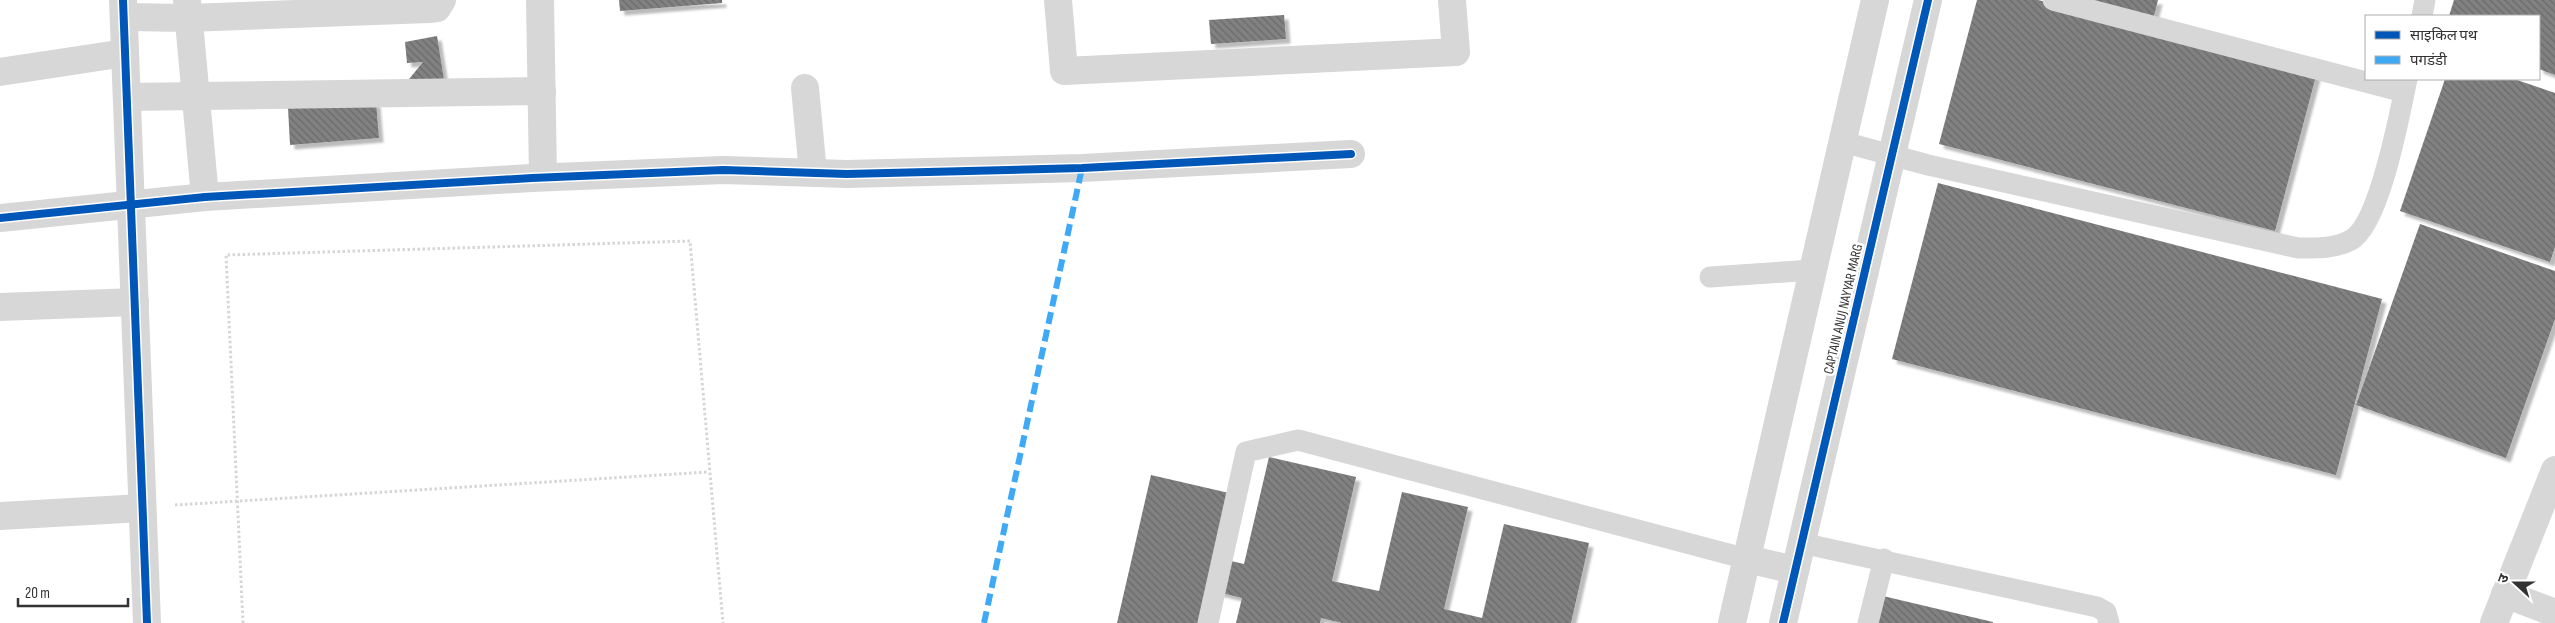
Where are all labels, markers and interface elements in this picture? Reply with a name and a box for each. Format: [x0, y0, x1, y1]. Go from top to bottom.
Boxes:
legend [2365, 15, 2540, 80]
text: साइकिल पथ [2410, 26, 2478, 45]
text: पगडंडी [2410, 51, 2448, 70]
street label: CAPTAIN ANUJ NAYYAR MARG [1820, 242, 1866, 376]
north arrow [2490, 558, 2540, 608]
text: उ [2494, 571, 2513, 585]
scale bar [18, 576, 128, 608]
text: 20 m [25, 584, 50, 603]

